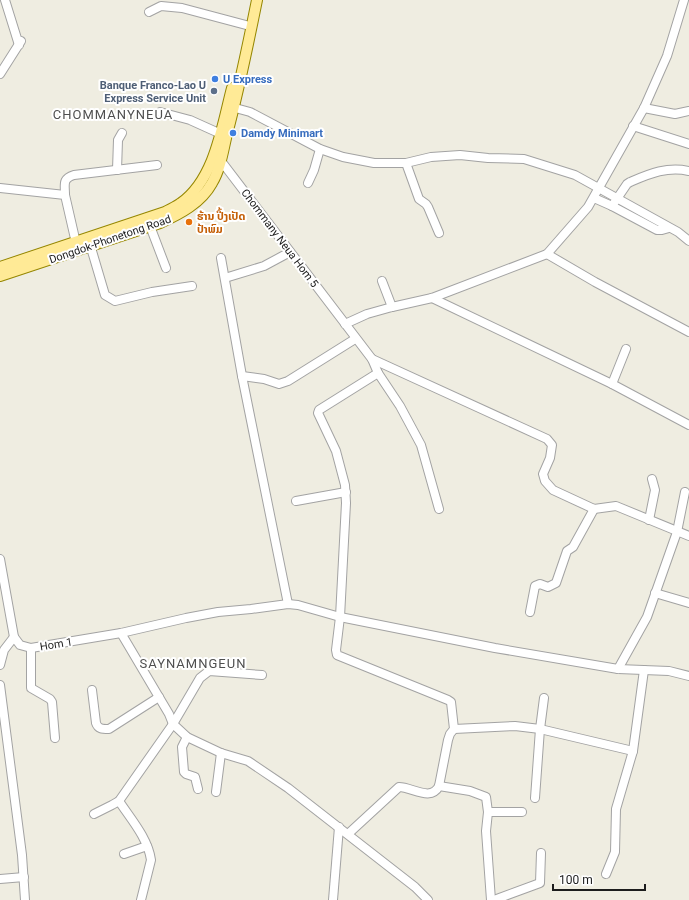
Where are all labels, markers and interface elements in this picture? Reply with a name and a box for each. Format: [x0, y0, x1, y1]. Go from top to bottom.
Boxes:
place label: U Express [223, 73, 272, 86]
marker: U Express [210, 74, 220, 84]
place label: Banque Franco-Lao U Express Service Unit [100, 79, 206, 105]
marker: Banque Franco-Lao U Express Service Unit [209, 86, 219, 96]
district label: CHOMMANYNEUA [53, 107, 173, 122]
place label: Damdy Minimart [241, 127, 323, 140]
marker: Damdy Minimart [228, 128, 238, 138]
street label: Chommany Neua Hom 5 [238, 187, 321, 290]
place label: ຮ້ານ ປີ້ງເປັດ ປ້າພົມ [197, 207, 245, 236]
street label: Dongdok-Phonetong Road [48, 212, 173, 266]
marker: ຮ້ານ ປີ້ງເປັດ ປ້າພົມ [184, 217, 194, 227]
street label: Hom 1 [39, 636, 73, 653]
district label: SAYNAMNGEUN [140, 656, 246, 671]
scale bar [553, 866, 645, 892]
text: 100 m [559, 873, 593, 887]

